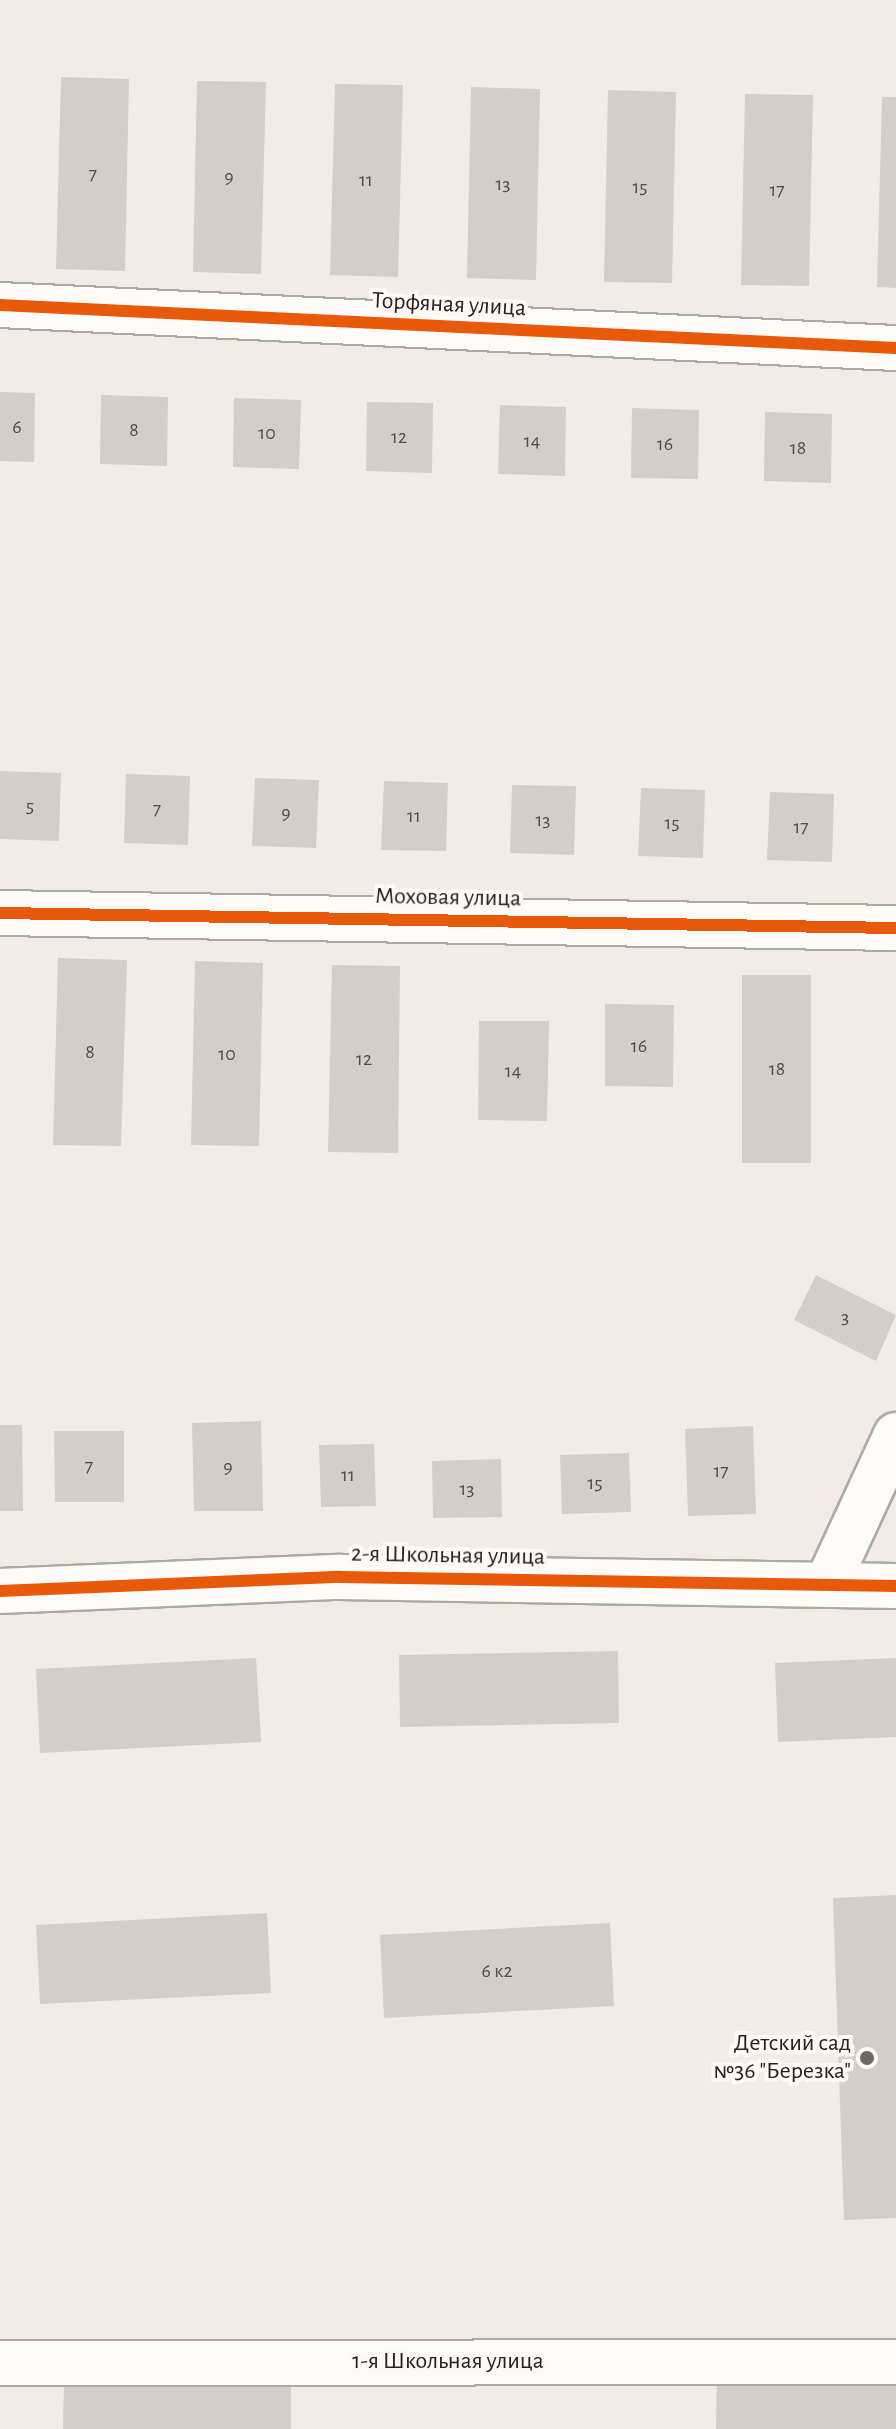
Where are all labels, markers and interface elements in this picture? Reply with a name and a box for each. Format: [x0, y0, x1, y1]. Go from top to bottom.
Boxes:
house number: 7 [89, 162, 97, 186]
house number: 9 [224, 165, 234, 189]
house number: 11 [359, 168, 373, 192]
house number: 13 [495, 172, 511, 196]
house number: 15 [632, 175, 648, 199]
house number: 17 [769, 178, 785, 202]
street label: Торфяная улица [371, 287, 527, 323]
house number: 6 [12, 415, 22, 439]
house number: 8 [129, 418, 139, 442]
house number: 10 [258, 421, 276, 445]
house number: 12 [391, 425, 407, 449]
house number: 14 [524, 429, 540, 453]
house number: 16 [657, 432, 673, 456]
house number: 18 [790, 436, 806, 460]
house number: 5 [26, 794, 34, 818]
house number: 7 [153, 797, 161, 821]
house number: 9 [281, 801, 291, 825]
house number: 11 [407, 804, 421, 828]
house number: 13 [535, 808, 551, 832]
house number: 15 [664, 811, 680, 835]
house number: 17 [793, 815, 809, 839]
street label: Моховая улица [375, 882, 521, 914]
house number: 16 [631, 1034, 647, 1058]
house number: 8 [85, 1040, 95, 1064]
house number: 10 [218, 1042, 236, 1066]
house number: 12 [356, 1047, 372, 1071]
house number: 18 [769, 1057, 785, 1081]
house number: 14 [505, 1059, 521, 1083]
house number: 3 [841, 1305, 849, 1329]
house number: 7 [85, 1454, 93, 1478]
house number: 9 [223, 1455, 233, 1479]
house number: 17 [713, 1459, 729, 1483]
house number: 11 [341, 1463, 355, 1487]
house number: 15 [587, 1471, 603, 1495]
house number: 13 [459, 1477, 475, 1501]
street label: 2-я Школьная улица [351, 1540, 545, 1572]
house number: 6 к2 [482, 1959, 512, 1983]
place label: Детский сад №36 "Березка" [713, 2030, 851, 2086]
marker: Детский сад №36 "Березка" [858, 2049, 876, 2067]
street label: 1-я Школьная улица [352, 2348, 544, 2376]

